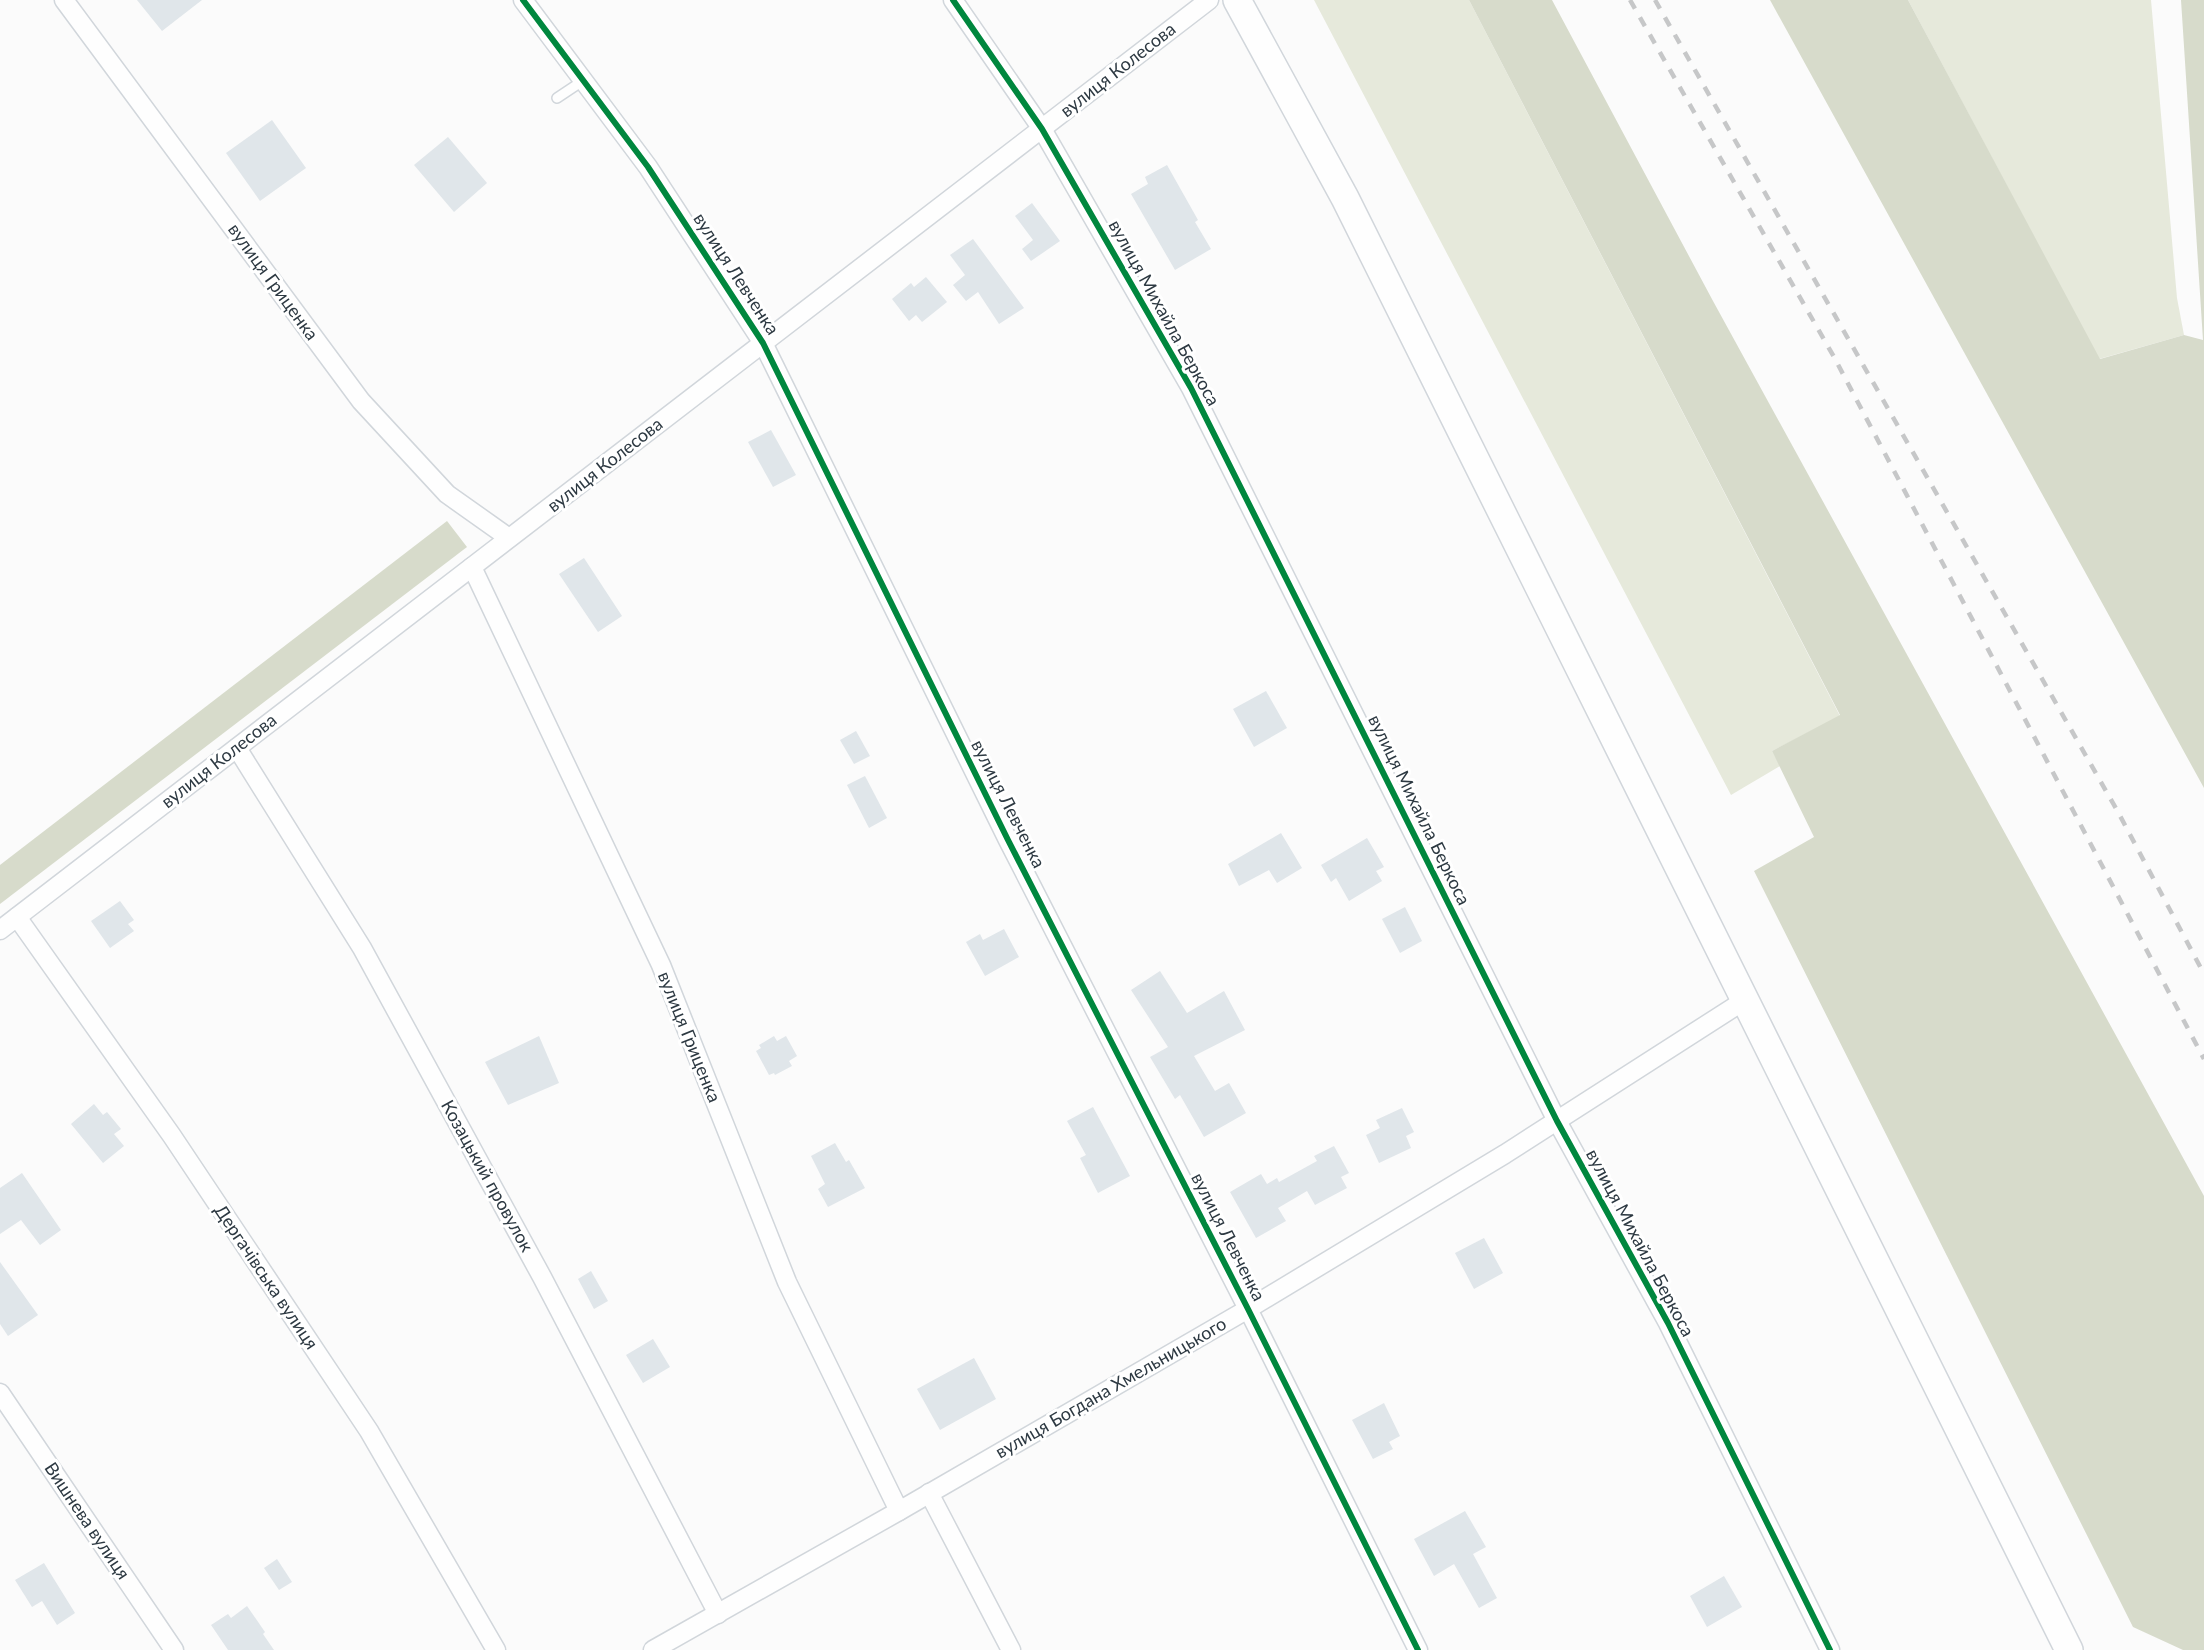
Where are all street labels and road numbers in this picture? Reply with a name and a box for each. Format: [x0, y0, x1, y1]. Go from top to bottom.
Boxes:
street label: вулиця Колесова [1055, 17, 1179, 121]
street label: вулиця Левченка [689, 208, 784, 338]
street label: вулиця Михайла Беркоса [1105, 216, 1225, 409]
street label: вулиця Гриценка [224, 219, 324, 344]
street label: вулиця Колесова [542, 412, 666, 516]
street label: вулиця Колесова [156, 708, 280, 812]
street label: вулиця Михайла Беркоса [1364, 711, 1476, 908]
street label: вулиця Левченка [967, 736, 1051, 871]
street label: вулиця Гриценка [654, 968, 726, 1105]
street label: Козацький провулок [437, 1096, 539, 1256]
street label: вулиця Михайла Беркоса [1582, 1145, 1700, 1340]
street label: вулиця Левченка [1187, 1169, 1271, 1304]
street label: Дергачівська вулиця [210, 1200, 323, 1353]
street label: вулиця Богдана Хмельницького [991, 1312, 1230, 1462]
street label: Вишнева вулиця [41, 1458, 135, 1583]

